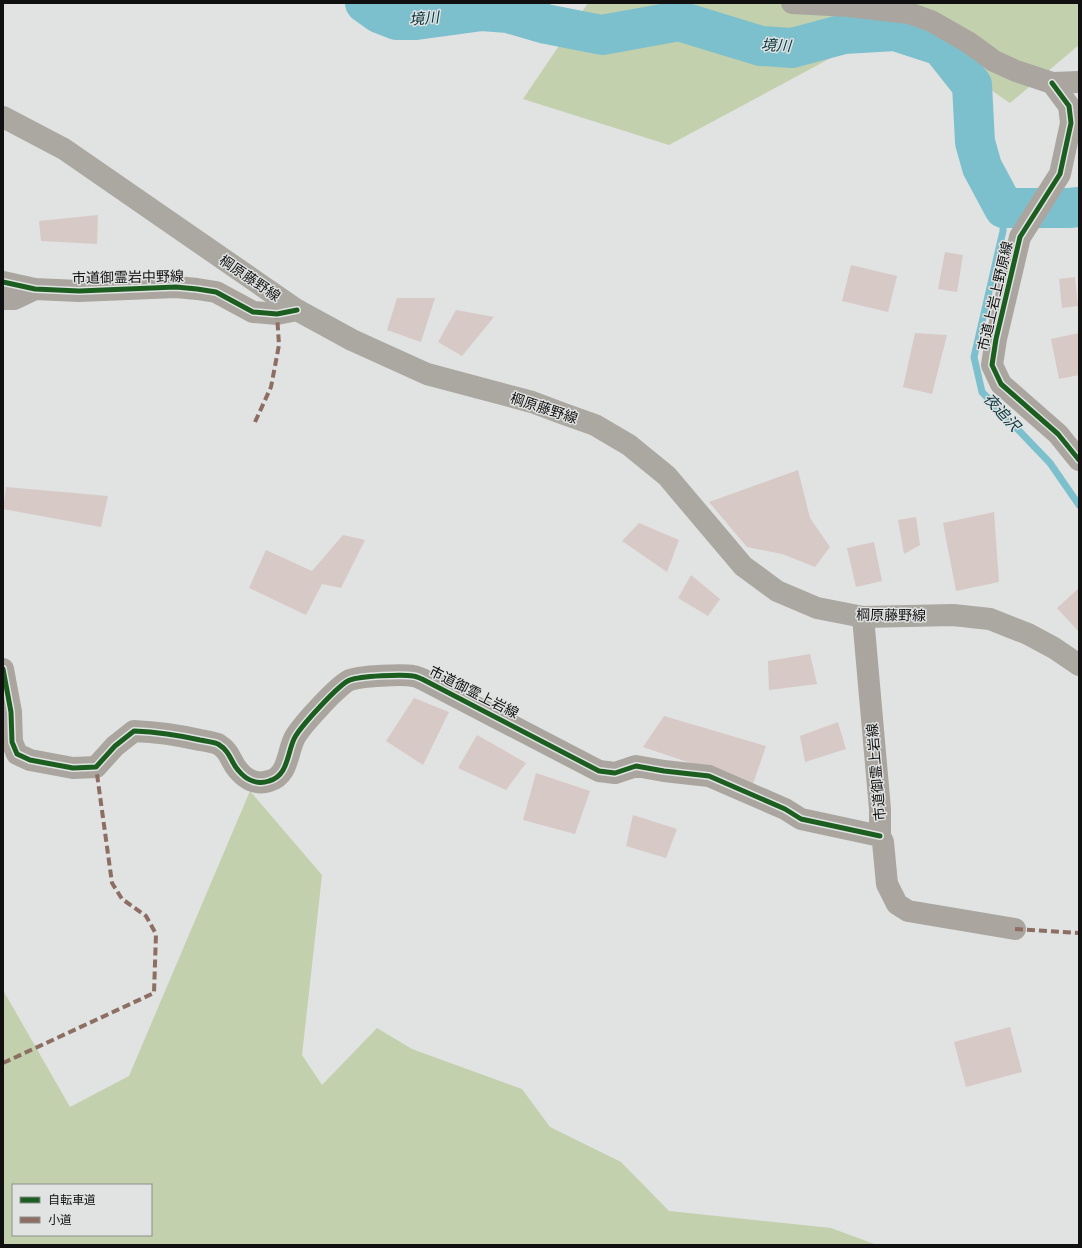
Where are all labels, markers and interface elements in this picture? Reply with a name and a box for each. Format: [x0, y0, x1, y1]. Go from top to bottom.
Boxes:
water label: 境川 [408, 7, 442, 29]
water label: 境川 [761, 35, 793, 55]
street label: 市道上岩上野原線 [974, 239, 1016, 353]
street label: 棡原藤野線 [216, 251, 284, 305]
street label: 市道御霊岩中野線 [72, 267, 184, 287]
street label: 棡原藤野線 [508, 389, 580, 427]
water label: 夜追沢 [980, 389, 1026, 436]
street label: 棡原藤野線 [856, 605, 926, 625]
street label: 市道御霊上岩線 [426, 662, 522, 722]
street label: 市道御霊上岩線 [863, 722, 889, 822]
legend [12, 1184, 152, 1236]
text: 自転車道 [48, 1192, 96, 1207]
text: 小道 [48, 1212, 72, 1227]

